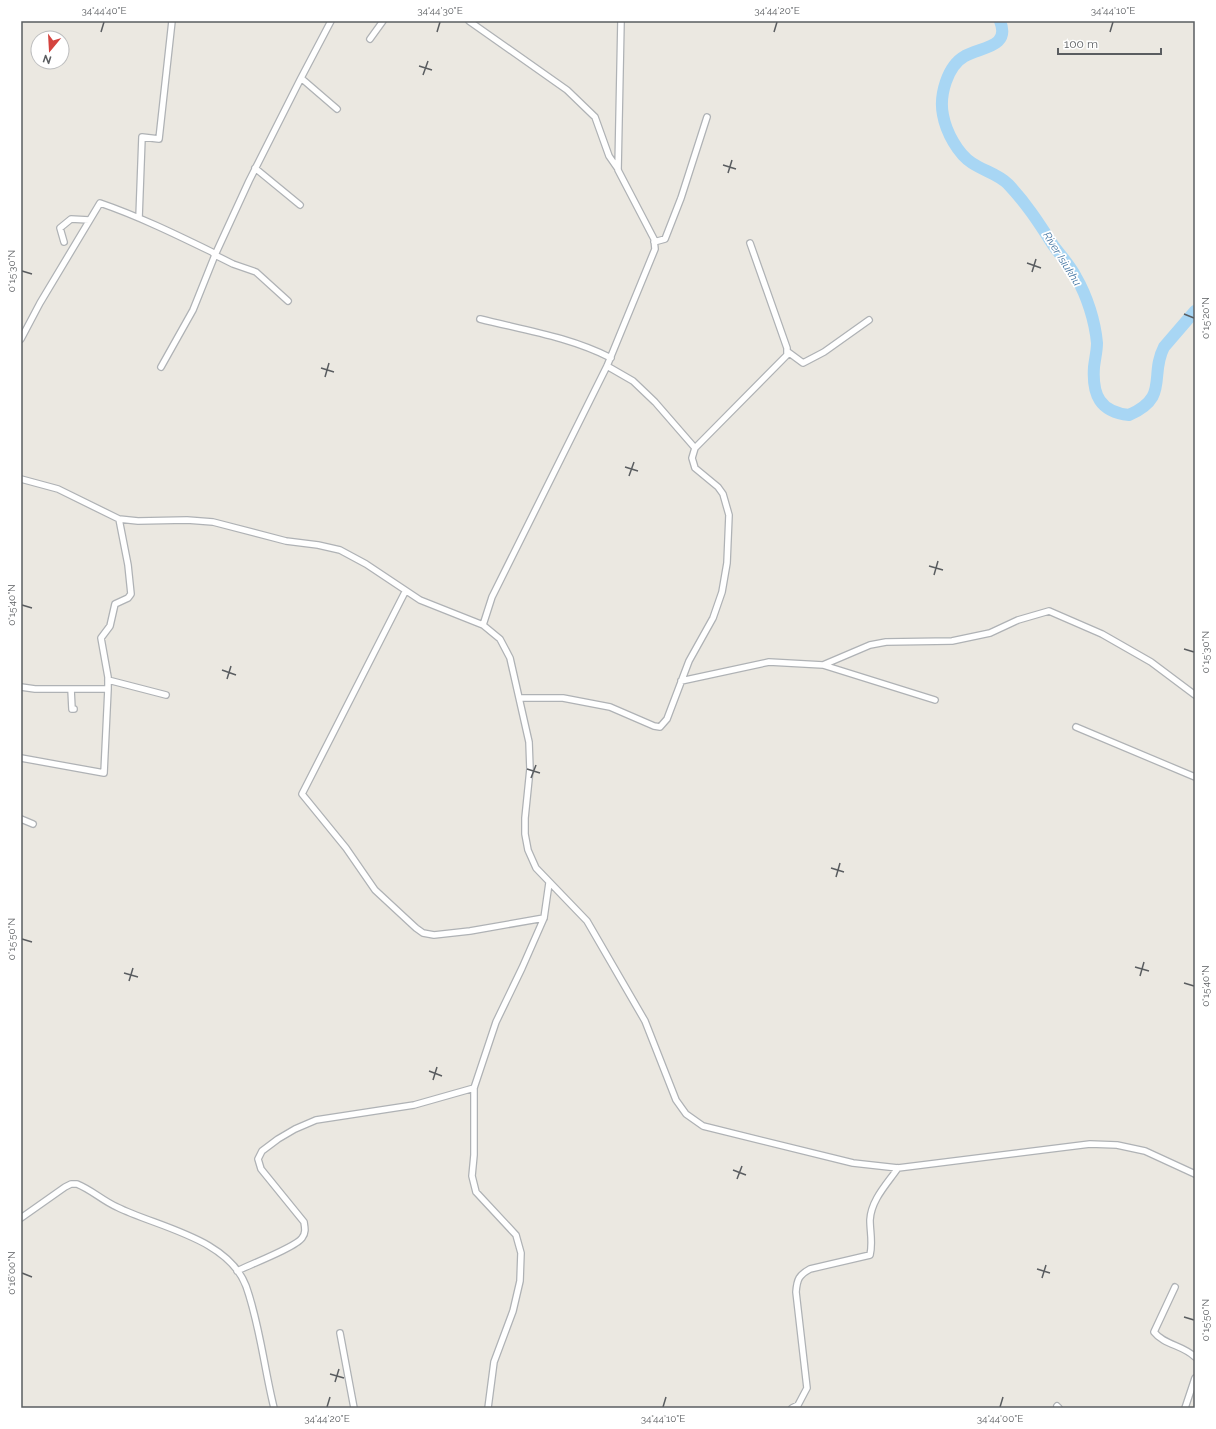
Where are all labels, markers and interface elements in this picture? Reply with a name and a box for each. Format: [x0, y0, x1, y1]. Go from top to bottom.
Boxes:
text: 34°44'40"E [81, 5, 127, 16]
text: 34°44'30"E [417, 5, 463, 16]
text: 34°44'20"E [754, 5, 800, 16]
text: 34°44'10"E [1091, 5, 1135, 16]
north arrow [30, 30, 70, 70]
scale bar [1058, 30, 1161, 56]
text: 100 m [1064, 37, 1098, 51]
text: N [41, 52, 53, 67]
water label: River Isiukhu [1040, 230, 1084, 288]
text: 0°15'30"N [6, 250, 17, 292]
text: 0°15'20"N [1200, 297, 1211, 339]
text: 0°15'40"N [6, 584, 17, 626]
text: 0°15'30"N [1200, 631, 1211, 673]
text: 0°15'50"N [6, 918, 17, 960]
text: 0°15'40"N [1200, 965, 1211, 1007]
text: 0°16'00"N [6, 1251, 17, 1295]
text: 0°15'50"N [1200, 1299, 1211, 1341]
text: 34°44'20"E [304, 1413, 350, 1424]
text: 34°44'10"E [641, 1413, 685, 1424]
text: 34°44'00"E [977, 1413, 1023, 1424]

